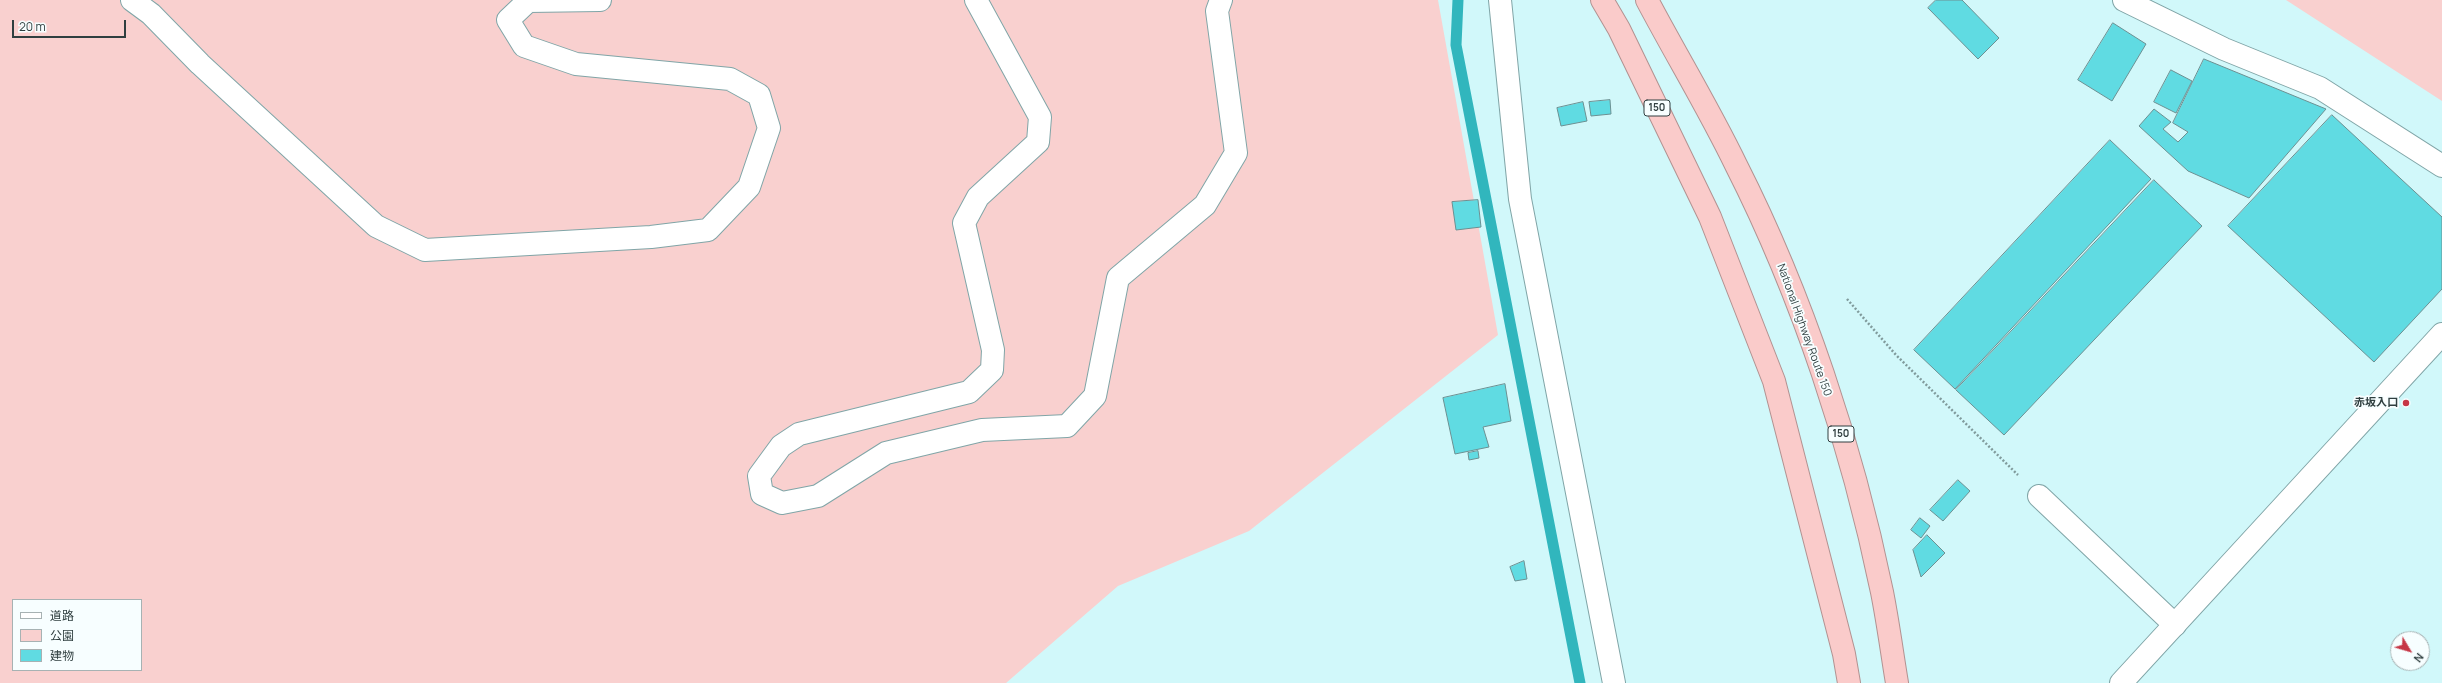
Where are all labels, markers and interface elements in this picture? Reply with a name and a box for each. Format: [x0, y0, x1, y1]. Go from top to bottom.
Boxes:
scale bar [14, 12, 128, 38]
text: 20 m [19, 18, 46, 35]
road number: 150 [1644, 100, 1670, 116]
street label: National Highway Route 150 [1774, 262, 1834, 398]
place label: 赤坂入口 [2354, 396, 2398, 410]
marker: 赤坂入口 [2401, 398, 2411, 408]
road number: 150 [1828, 426, 1854, 442]
legend [12, 599, 142, 671]
text: 道路 [50, 607, 74, 624]
text: 公園 [50, 627, 74, 644]
north arrow [2390, 631, 2430, 671]
text: 建物 [50, 647, 74, 664]
text: N [2411, 650, 2427, 666]

